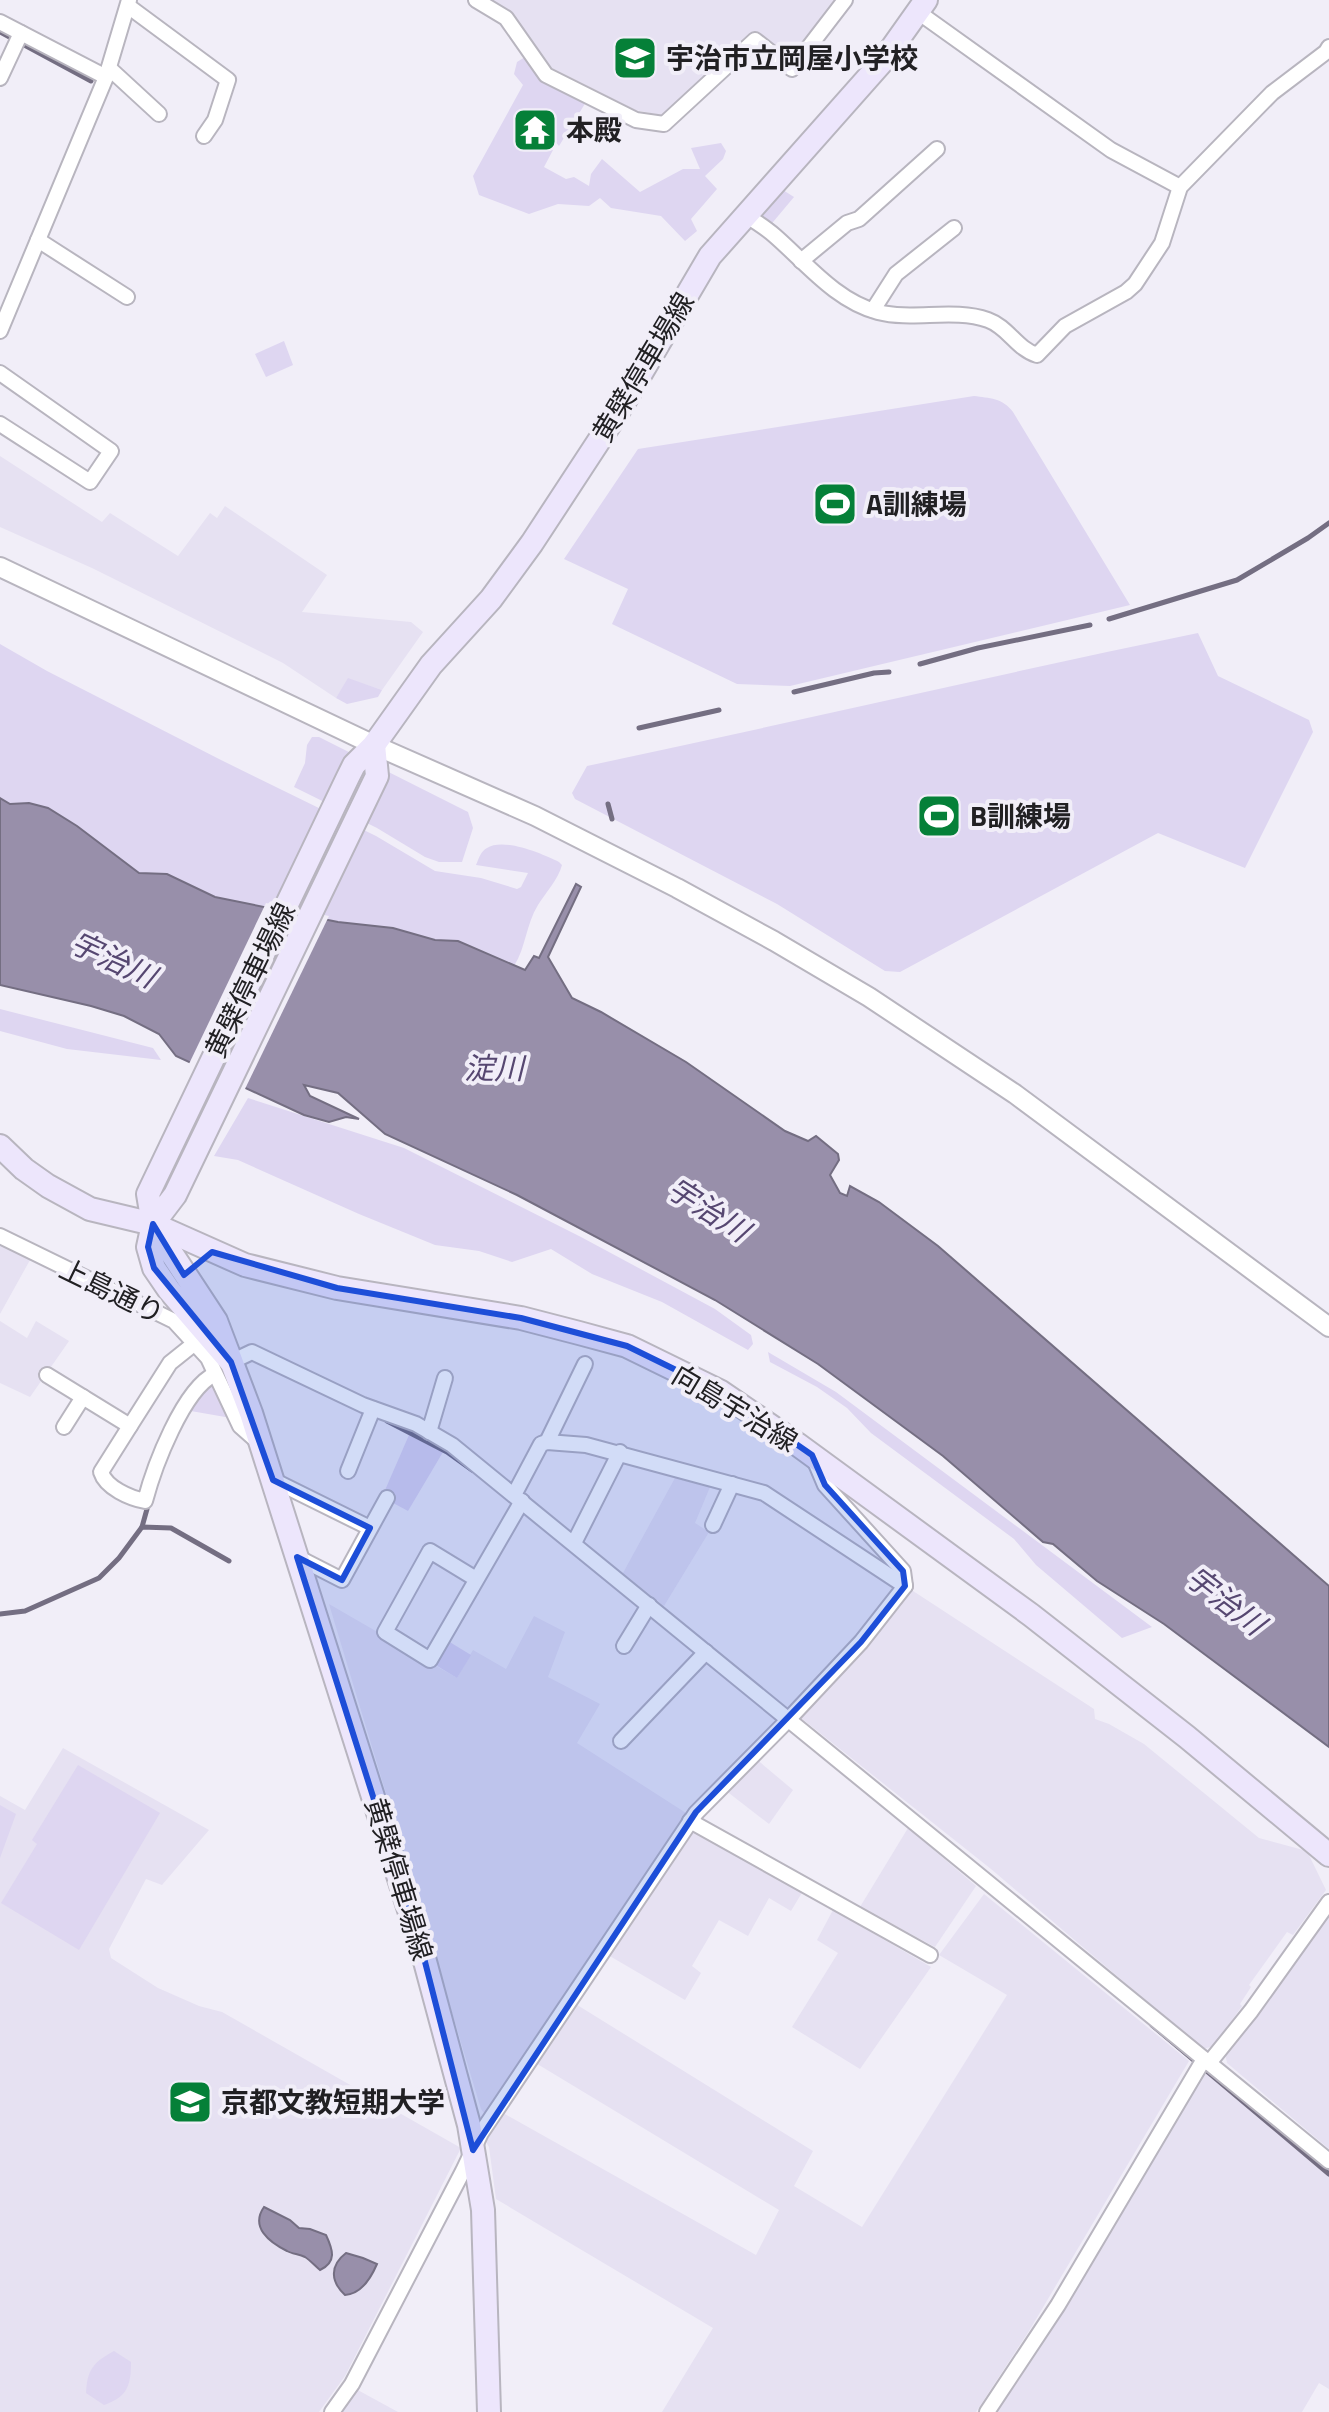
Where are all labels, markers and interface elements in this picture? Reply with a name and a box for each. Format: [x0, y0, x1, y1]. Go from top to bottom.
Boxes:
school or university icon: 宇治市立岡屋小学校 [611, 34, 659, 82]
place label: 宇治市立岡屋小学校 [666, 36, 918, 79]
temple icon: 本殿 [511, 106, 559, 154]
place label: 本殿 [566, 108, 622, 151]
street label: 黄檗停車場線 [581, 284, 704, 450]
sports icon: A訓練場 [811, 480, 859, 528]
place label: A訓練場 [866, 482, 967, 525]
sports icon: B訓練場 [915, 792, 963, 840]
place label: B訓練場 [970, 794, 1071, 837]
street label: 黄檗停車場線 [193, 895, 306, 1065]
water label: 宇治川 [63, 919, 167, 1000]
water label: 淀川 [464, 1045, 527, 1091]
water label: 宇治川 [658, 1165, 761, 1255]
street label: 上島通り [52, 1247, 172, 1334]
street label: 向島宇治線 [664, 1353, 806, 1462]
water label: 宇治川 [1176, 1554, 1278, 1648]
street label: 黄檗停車場線 [354, 1792, 445, 1965]
school or university icon: 京都文教短期大学 [166, 2078, 214, 2126]
place label: 京都文教短期大学 [221, 2080, 445, 2123]

